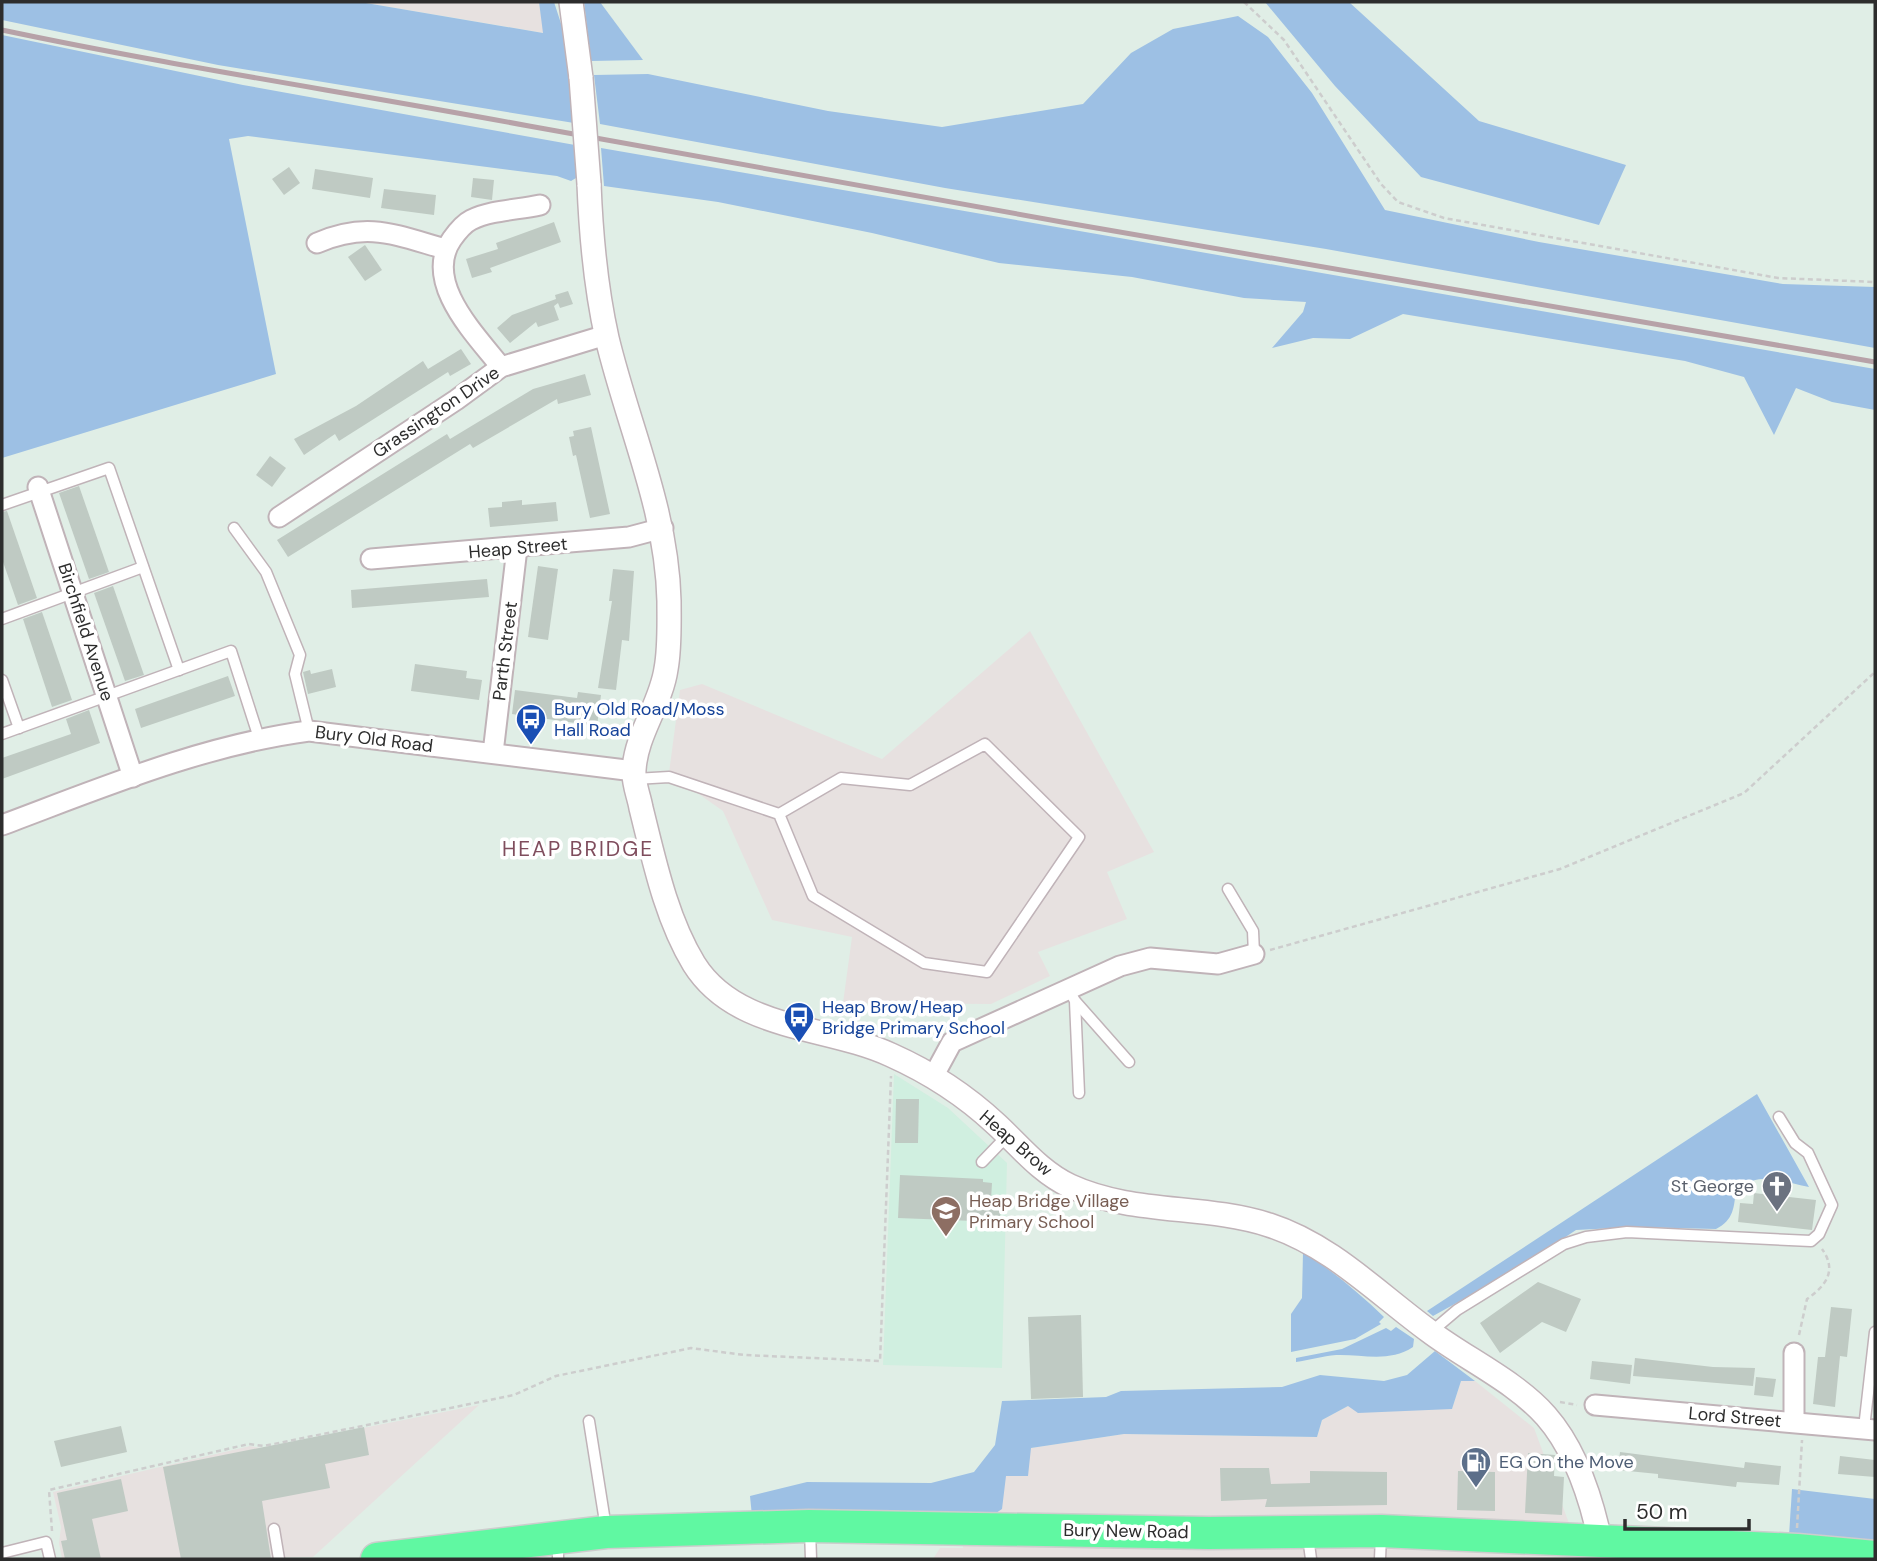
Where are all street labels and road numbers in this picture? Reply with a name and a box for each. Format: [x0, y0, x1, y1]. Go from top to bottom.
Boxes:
street label: Grassington Drive [368, 361, 504, 463]
street label: Heap Street [467, 532, 569, 564]
street label: Birchfield Avenue [52, 560, 120, 704]
street label: Parth Street [487, 600, 523, 702]
street label: Bury Old Road [314, 720, 434, 758]
street label: Heap Brow [974, 1105, 1058, 1182]
street label: Lord Street [1688, 1401, 1782, 1433]
street label: Bury New Road [1063, 1518, 1189, 1544]

